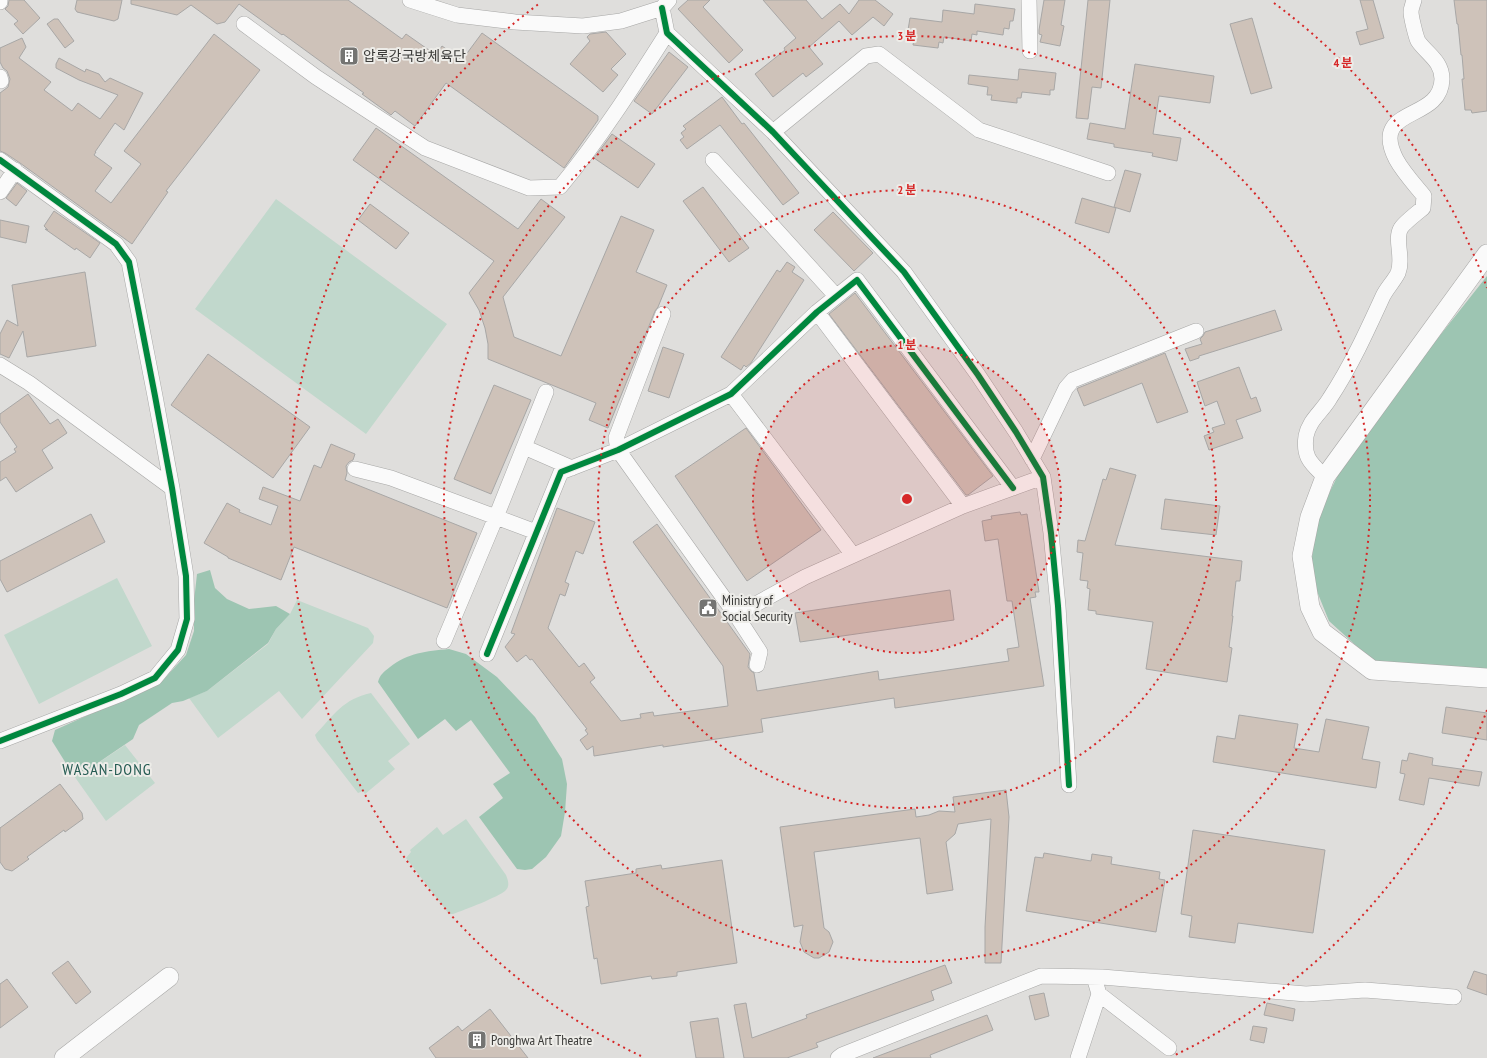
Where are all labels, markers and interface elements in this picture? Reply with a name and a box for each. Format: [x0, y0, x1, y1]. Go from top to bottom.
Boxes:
text: 3 분 [897, 28, 917, 43]
building icon: 압록강국방체육단 [338, 45, 360, 67]
place label: 압록강국방체육단 [363, 47, 466, 65]
text: 4 분 [1333, 55, 1353, 70]
text: 2 분 [897, 182, 917, 197]
text: 1 분 [897, 337, 917, 352]
centre of rings [900, 492, 914, 506]
place label: Ministry of Social Security [722, 591, 793, 625]
public building icon: Ministry of Social Security [697, 597, 719, 619]
district label: WASAN-DONG [62, 759, 152, 779]
building icon: Ponghwa Art Theatre [466, 1029, 488, 1051]
place label: Ponghwa Art Theatre [491, 1031, 592, 1049]

